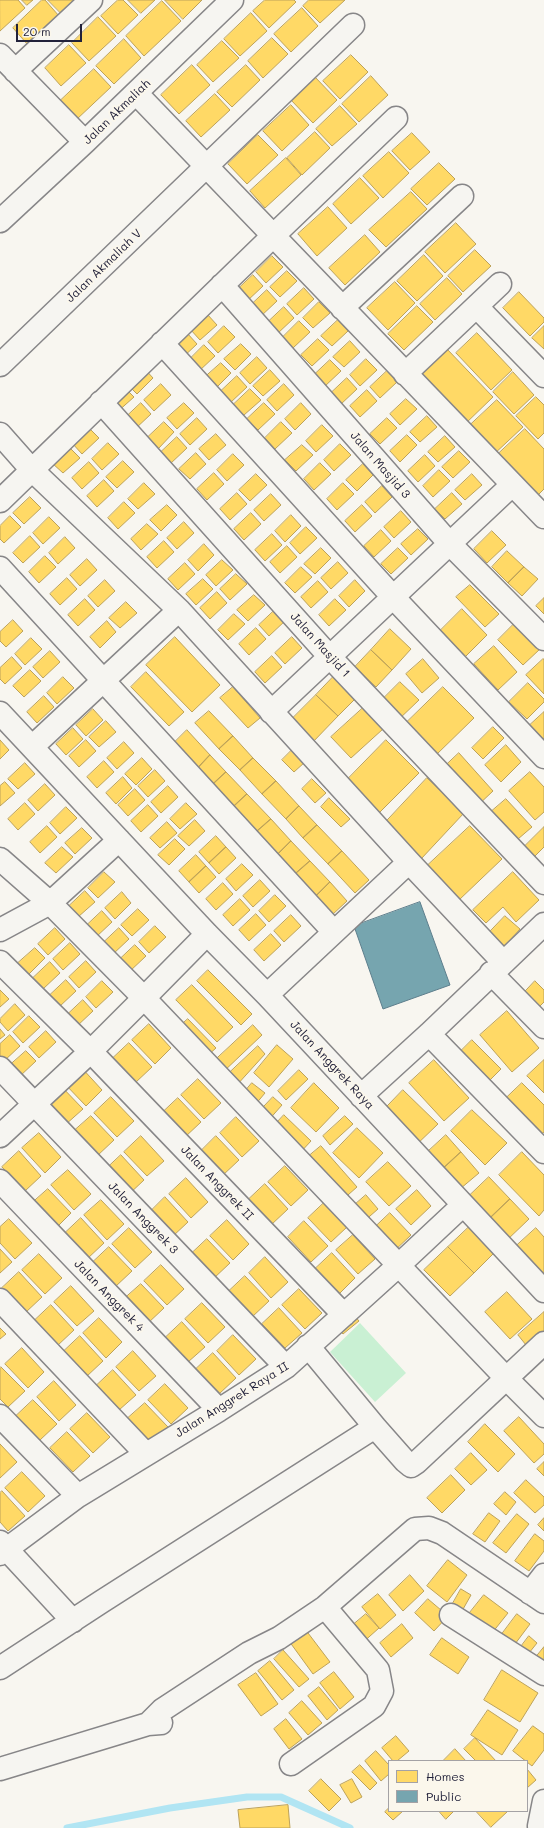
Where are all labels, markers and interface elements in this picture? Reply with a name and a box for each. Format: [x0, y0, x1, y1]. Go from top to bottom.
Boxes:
scale bar [18, 16, 84, 42]
text: 20 m [23, 23, 51, 39]
street label: Jalan Akmaliah [80, 76, 154, 148]
street label: Jalan Akmaliah V [63, 226, 145, 306]
street label: Jalan Masjid 3 [347, 429, 413, 501]
street label: Jalan Masjid 1 [287, 610, 353, 680]
street label: Jalan Anggrek Raya [287, 1017, 377, 1113]
street label: Jalan Anggrek II [178, 1143, 256, 1223]
street label: Jalan Anggrek 3 [105, 1179, 181, 1257]
street label: Jalan Anggrek 4 [71, 1257, 147, 1335]
street label: Jalan Anggrek Raya II [173, 1359, 291, 1441]
legend [388, 1760, 528, 1812]
text: Homes [426, 1768, 465, 1784]
text: Public [426, 1788, 461, 1804]

